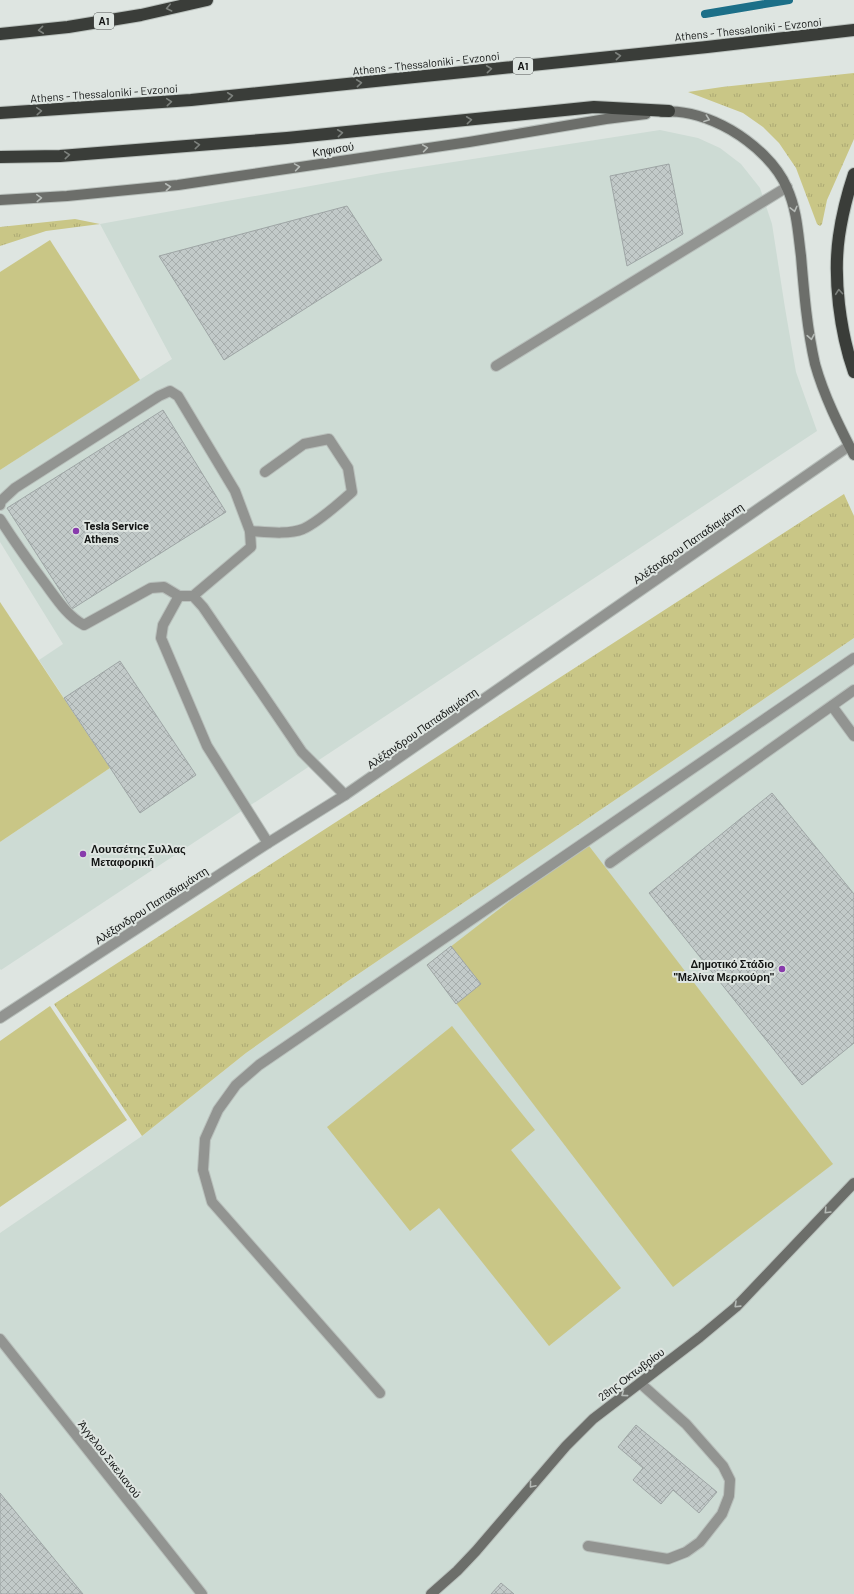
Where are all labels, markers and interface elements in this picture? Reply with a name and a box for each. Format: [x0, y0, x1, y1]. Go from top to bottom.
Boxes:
one-way arrow [166, 4, 172, 12]
road number: Α1 [94, 13, 114, 29]
street label: Athens - Thessaloniki - Evzonoi [674, 15, 822, 43]
one-way arrow [38, 25, 44, 34]
street label: Athens - Thessaloniki - Evzonoi [352, 49, 500, 77]
one-way arrow [615, 52, 621, 61]
road number: Α1 [513, 58, 533, 74]
one-way arrow [486, 65, 492, 74]
one-way arrow [356, 78, 362, 87]
street label: Athens - Thessaloniki - Evzonoi [30, 81, 178, 105]
one-way arrow [227, 92, 233, 101]
one-way arrow [166, 97, 172, 106]
one-way arrow [36, 107, 42, 116]
one-way arrow [703, 114, 710, 123]
one-way arrow [466, 115, 472, 124]
one-way arrow [337, 128, 343, 137]
street label: Κηφισού [311, 139, 355, 159]
one-way arrow [194, 141, 200, 150]
one-way arrow [422, 144, 429, 153]
one-way arrow [64, 151, 70, 160]
one-way arrow [294, 163, 300, 172]
one-way arrow [165, 182, 171, 191]
one-way arrow [36, 193, 42, 202]
one-way arrow [789, 205, 798, 212]
one-way arrow [834, 289, 843, 296]
one-way arrow [806, 334, 815, 340]
street label: Αλέξανδρου Παπαδιαμάντη [630, 500, 746, 586]
place label: Tesla Service Athens [84, 519, 149, 545]
marker: Tesla Service Athens [71, 526, 81, 536]
street label: Αλέξανδρου Παπαδιαμάντη [364, 685, 480, 771]
place label: Λουτσέτης Συλλας Μεταφορική [91, 842, 186, 868]
marker: Λουτσέτης Συλλας Μεταφορική [78, 849, 88, 859]
street label: Αλέξανδρου Παπαδιαμάντη [92, 864, 210, 946]
place label: Δημοτικό Στάδιο "Μελίνα Μερκούρη" [674, 957, 774, 983]
marker: Δημοτικό Στάδιο "Μελίνα Μερκούρη" [777, 964, 787, 974]
one-way arrow [824, 1206, 832, 1214]
one-way arrow [734, 1300, 742, 1308]
street label: 28ης Οκτωβρίου [595, 1345, 667, 1403]
one-way arrow [622, 1390, 629, 1397]
street label: Άγγελου Σικελιανού [76, 1418, 144, 1500]
one-way arrow [530, 1481, 537, 1488]

